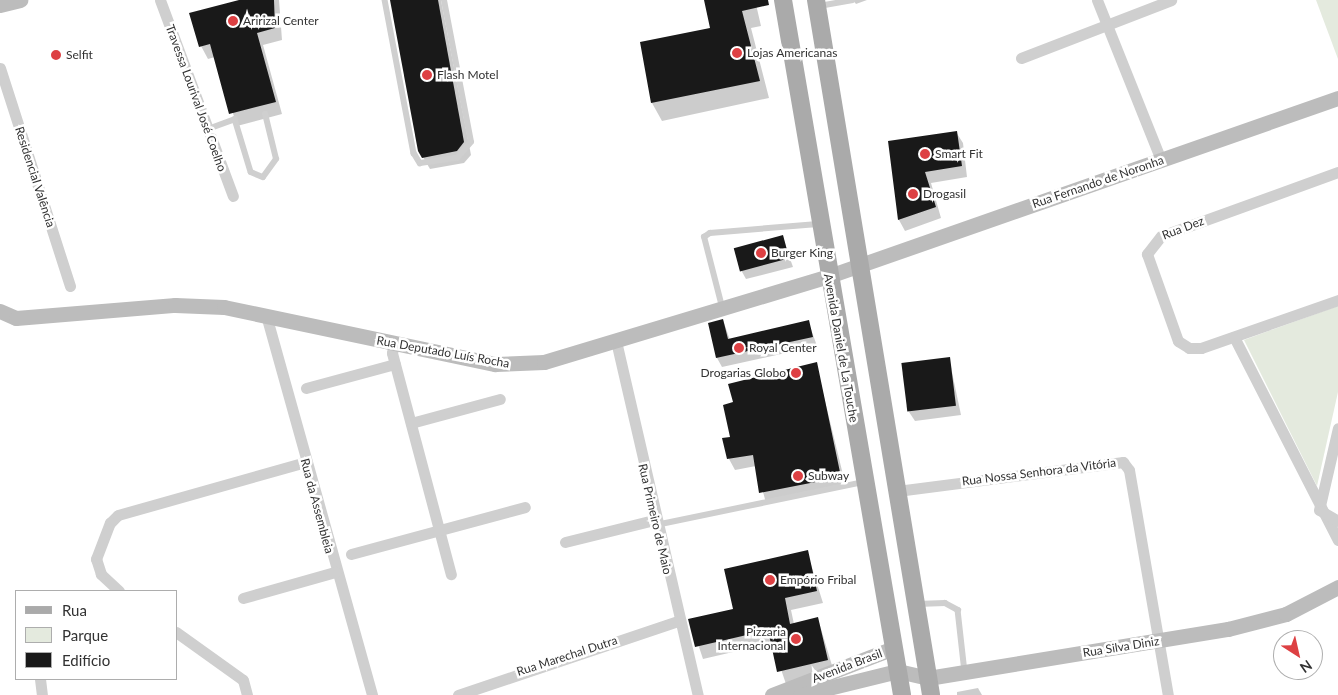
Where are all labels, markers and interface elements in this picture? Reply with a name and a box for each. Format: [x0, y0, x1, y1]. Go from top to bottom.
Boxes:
place label: Aririzal Center [243, 14, 319, 28]
marker: Aririzal Center [227, 15, 239, 27]
street label: Travessa Lourival José Coelho [163, 22, 229, 174]
place label: Lojas Americanas [747, 46, 838, 60]
marker: Lojas Americanas [731, 47, 743, 59]
place label: Selfit [66, 48, 93, 62]
marker: Selfit [50, 49, 62, 61]
place label: Flash Motel [437, 68, 499, 82]
marker: Flash Motel [421, 69, 433, 81]
street label: Residencial Valência [12, 125, 58, 229]
place label: Smart Fit [935, 147, 983, 161]
marker: Smart Fit [919, 148, 931, 160]
street label: Rua Fernando de Noronha [1030, 153, 1166, 211]
place label: Drogasil [923, 187, 966, 201]
marker: Drogasil [907, 188, 919, 200]
street label: Rua Dez [1160, 213, 1206, 243]
place label: Burger King [771, 246, 833, 260]
marker: Burger King [755, 247, 767, 259]
street label: Avenida Daniel de La Touche [821, 272, 861, 424]
street label: Rua Deputado Luís Rocha [375, 333, 511, 371]
place label: Royal Center [749, 341, 816, 355]
marker: Royal Center [733, 342, 745, 354]
place label: Drogarias Globo [701, 366, 786, 380]
marker: Drogarias Globo [790, 367, 802, 379]
street label: Rua Nossa Senhora da Vitória [961, 455, 1117, 489]
street label: Rua da Assembleia [297, 457, 337, 555]
street label: Rua Primeiro de Maio [635, 462, 675, 576]
place label: Subway [808, 469, 849, 483]
marker: Subway [792, 470, 804, 482]
place label: Empório Fribal [780, 573, 856, 587]
marker: Empório Fribal [764, 574, 776, 586]
legend [15, 590, 178, 680]
text: Rua [62, 601, 87, 619]
place label: Pizzaria Internacional [718, 625, 786, 653]
text: Parque [62, 626, 108, 644]
north arrow [1273, 630, 1323, 680]
street label: Rua Marechal Dutra [515, 633, 619, 679]
marker: Pizzaria Internacional [790, 633, 802, 645]
street label: Rua Silva Diniz [1082, 634, 1160, 660]
street label: Avenida Brasil [810, 646, 884, 686]
text: Edifício [62, 651, 110, 669]
text: N [1297, 657, 1316, 677]

